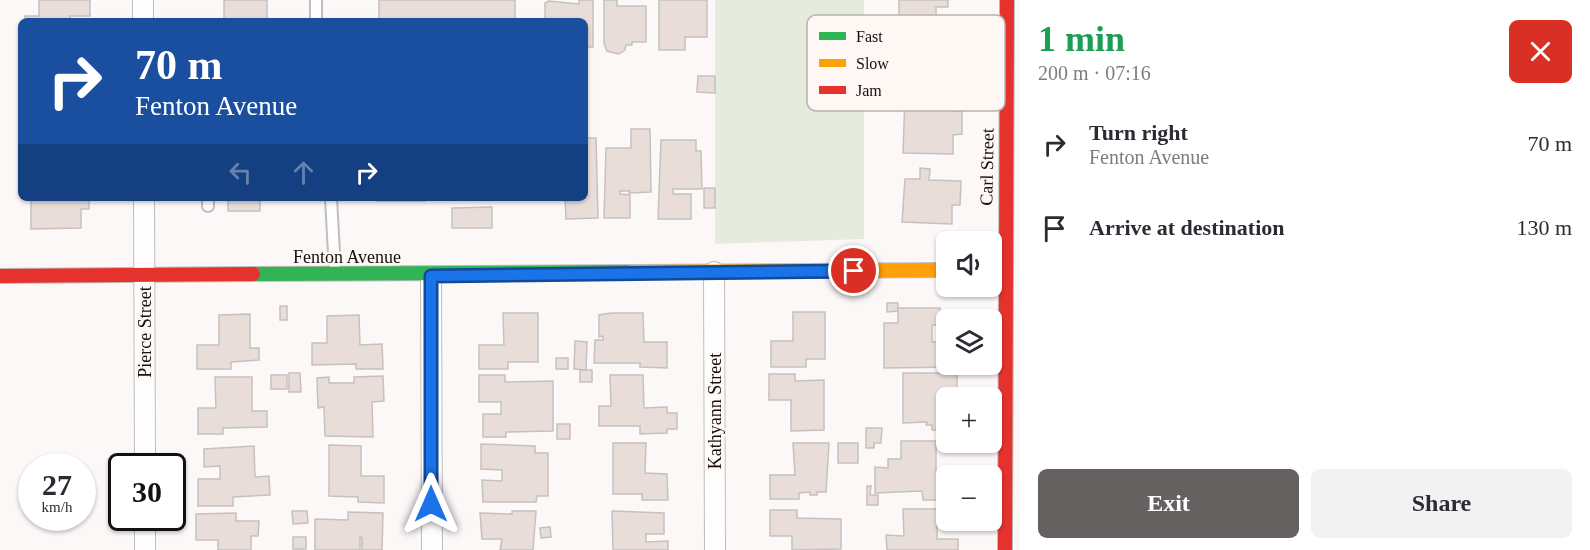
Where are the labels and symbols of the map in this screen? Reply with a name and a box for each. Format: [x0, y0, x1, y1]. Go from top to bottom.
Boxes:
legend [807, 15, 1005, 111]
text: Fast [856, 28, 883, 45]
text: Slow [856, 55, 889, 72]
text: Jam [856, 82, 882, 99]
street label: Carl Street [976, 128, 998, 206]
pin [828, 245, 879, 296]
street label: Fenton Avenue [293, 247, 401, 267]
street label: Pierce Street [135, 286, 155, 378]
street label: Kathyann Street [705, 353, 725, 469]
speed limit sign: 30 [108, 453, 186, 531]
position arrow [399, 472, 463, 536]

